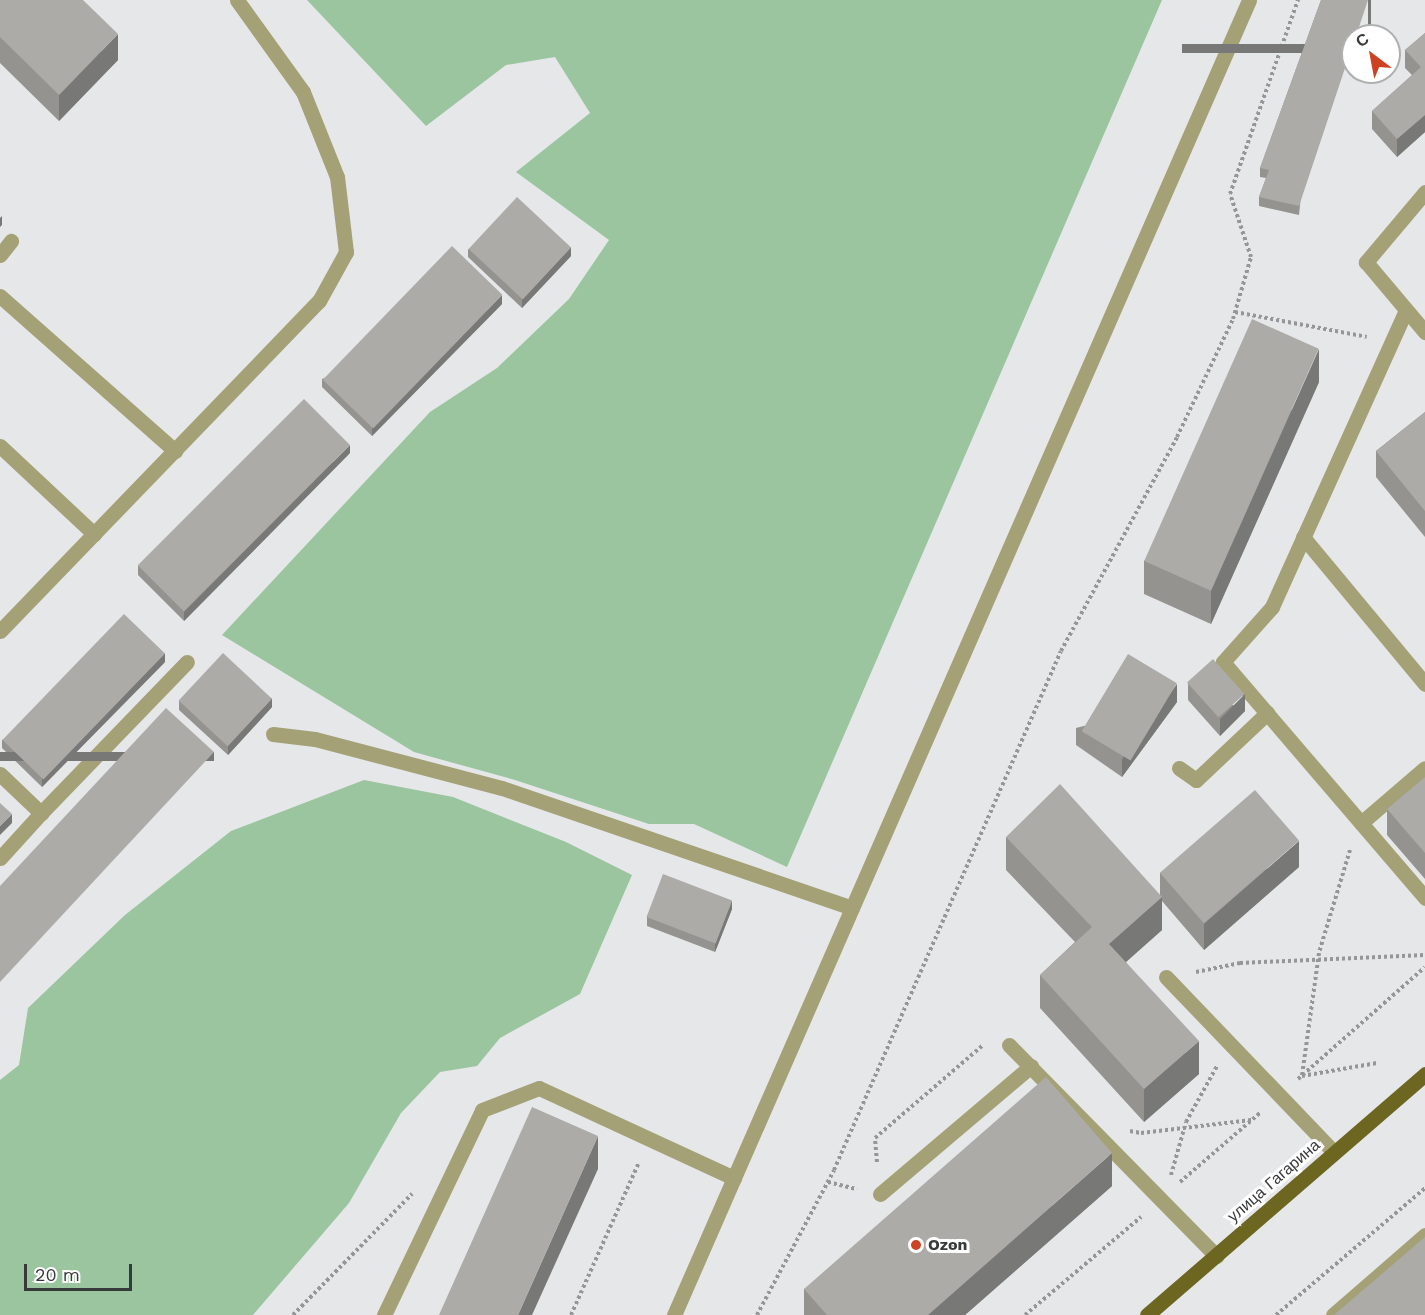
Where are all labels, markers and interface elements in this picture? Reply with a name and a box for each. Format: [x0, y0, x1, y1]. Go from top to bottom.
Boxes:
north arrow [1341, 24, 1401, 84]
text: С [1352, 29, 1372, 51]
street label: улица Гагарина [1224, 1136, 1324, 1226]
place label: Ozon [928, 1235, 967, 1255]
marker: Ozon [909, 1238, 923, 1252]
scale bar [27, 1252, 135, 1290]
text: 20 m [35, 1264, 80, 1285]

